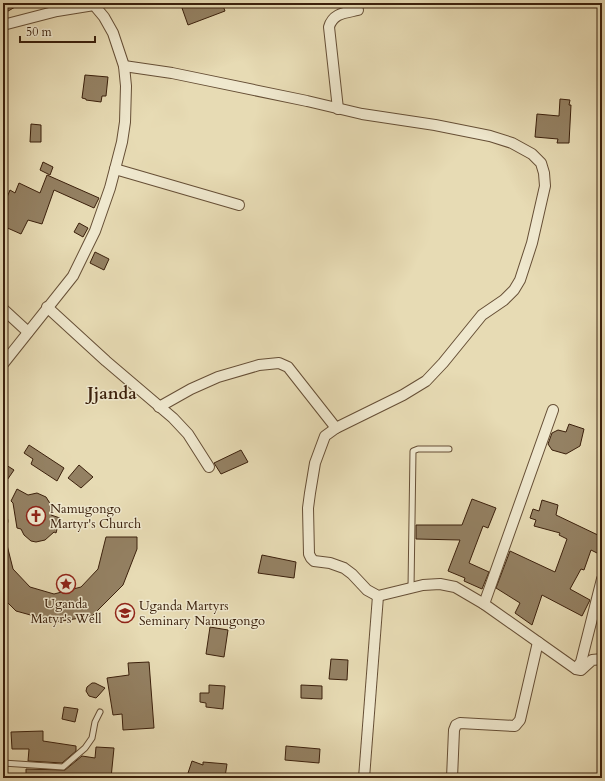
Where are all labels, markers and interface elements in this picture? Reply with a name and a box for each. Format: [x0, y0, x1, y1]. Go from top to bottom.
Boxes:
scale bar [20, 18, 95, 44]
text: 50 m [26, 24, 53, 40]
district label: Jjanda [84, 382, 137, 405]
place label: Namugongo Martyr's Church [50, 500, 141, 533]
church icon: Namugongo Martyr's Church [25, 505, 47, 527]
place icon: Uganda Matyr's Well [55, 573, 77, 595]
place label: Uganda Matyr's Well [30, 595, 102, 628]
place label: Uganda Martyrs Seminary Namugongo [139, 597, 265, 630]
school or university icon: Uganda Martyrs Seminary Namugongo [114, 602, 136, 624]

